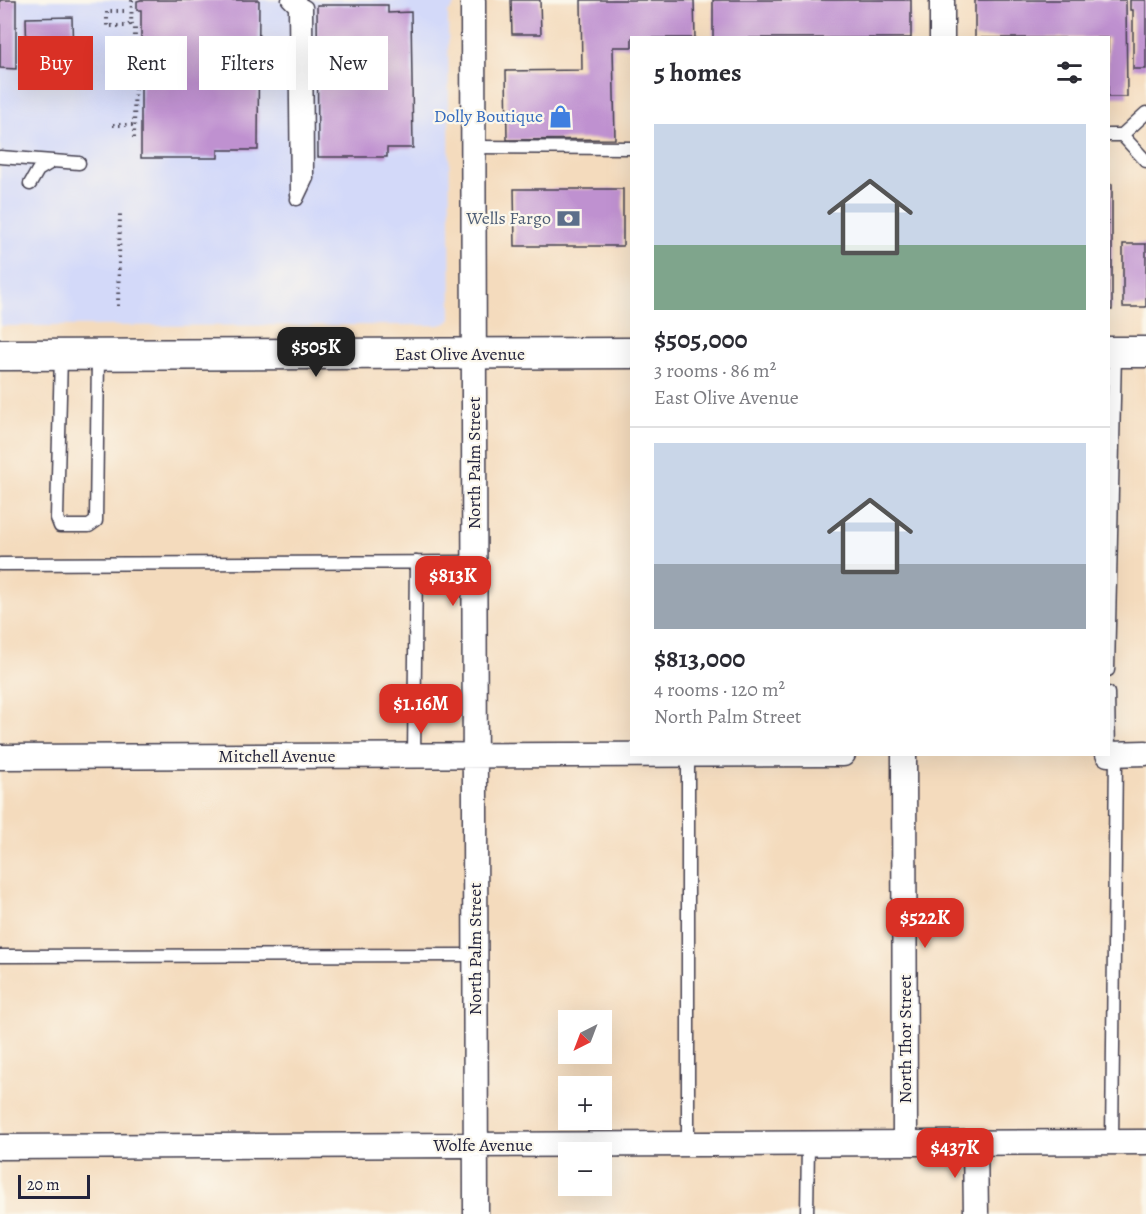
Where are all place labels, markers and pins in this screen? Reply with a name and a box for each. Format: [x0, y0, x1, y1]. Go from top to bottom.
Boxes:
shop icon: Dolly Boutique [548, 103, 574, 129]
place label: Dolly Boutique [434, 104, 543, 128]
bank icon: Wells Fargo [556, 205, 582, 231]
place label: Wells Fargo [465, 206, 551, 230]
pin: $505K [274, 327, 358, 378]
pin: $813K [411, 556, 495, 607]
pin: $1.16M [372, 684, 470, 735]
pin: $522K [883, 898, 967, 949]
pin: $437K [913, 1128, 997, 1179]

